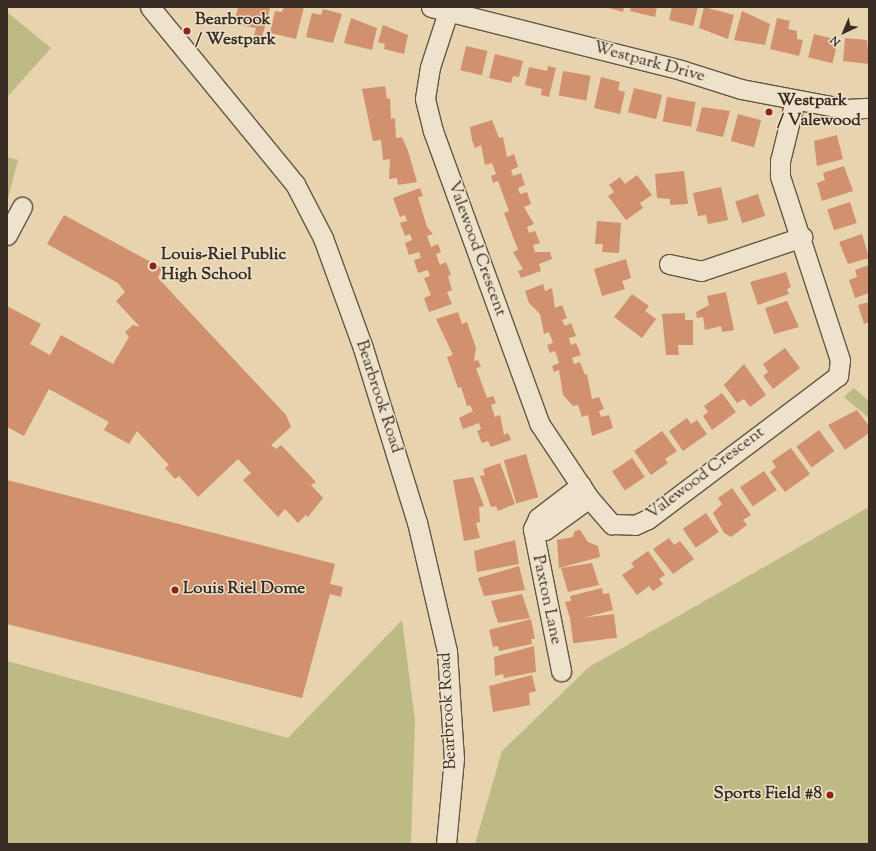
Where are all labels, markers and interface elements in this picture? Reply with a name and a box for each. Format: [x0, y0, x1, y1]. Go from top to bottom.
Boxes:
place label: Bearbrook / Westpark [195, 11, 276, 51]
north arrow [824, 12, 864, 52]
marker: Bearbrook / Westpark [182, 26, 192, 36]
text: N [827, 32, 844, 49]
street label: Westpark Drive [591, 38, 707, 88]
place label: Westpark / Valewood [777, 92, 861, 132]
marker: Westpark / Valewood [764, 107, 774, 117]
street label: Valewood Crescent [442, 179, 510, 319]
place label: Louis-Riel Public High School [161, 246, 286, 286]
marker: Louis-Riel Public High School [148, 261, 158, 271]
street label: Bearbrook Road [350, 338, 406, 456]
street label: Valewood Crescent [643, 423, 769, 525]
street label: Paxton Lane [527, 553, 565, 647]
place label: Louis Riel Dome [183, 580, 305, 600]
marker: Louis Riel Dome [170, 585, 180, 595]
street label: Bearbrook Road [436, 652, 462, 770]
place label: Sports Field #8 [714, 785, 822, 805]
marker: Sports Field #8 [825, 790, 835, 800]

